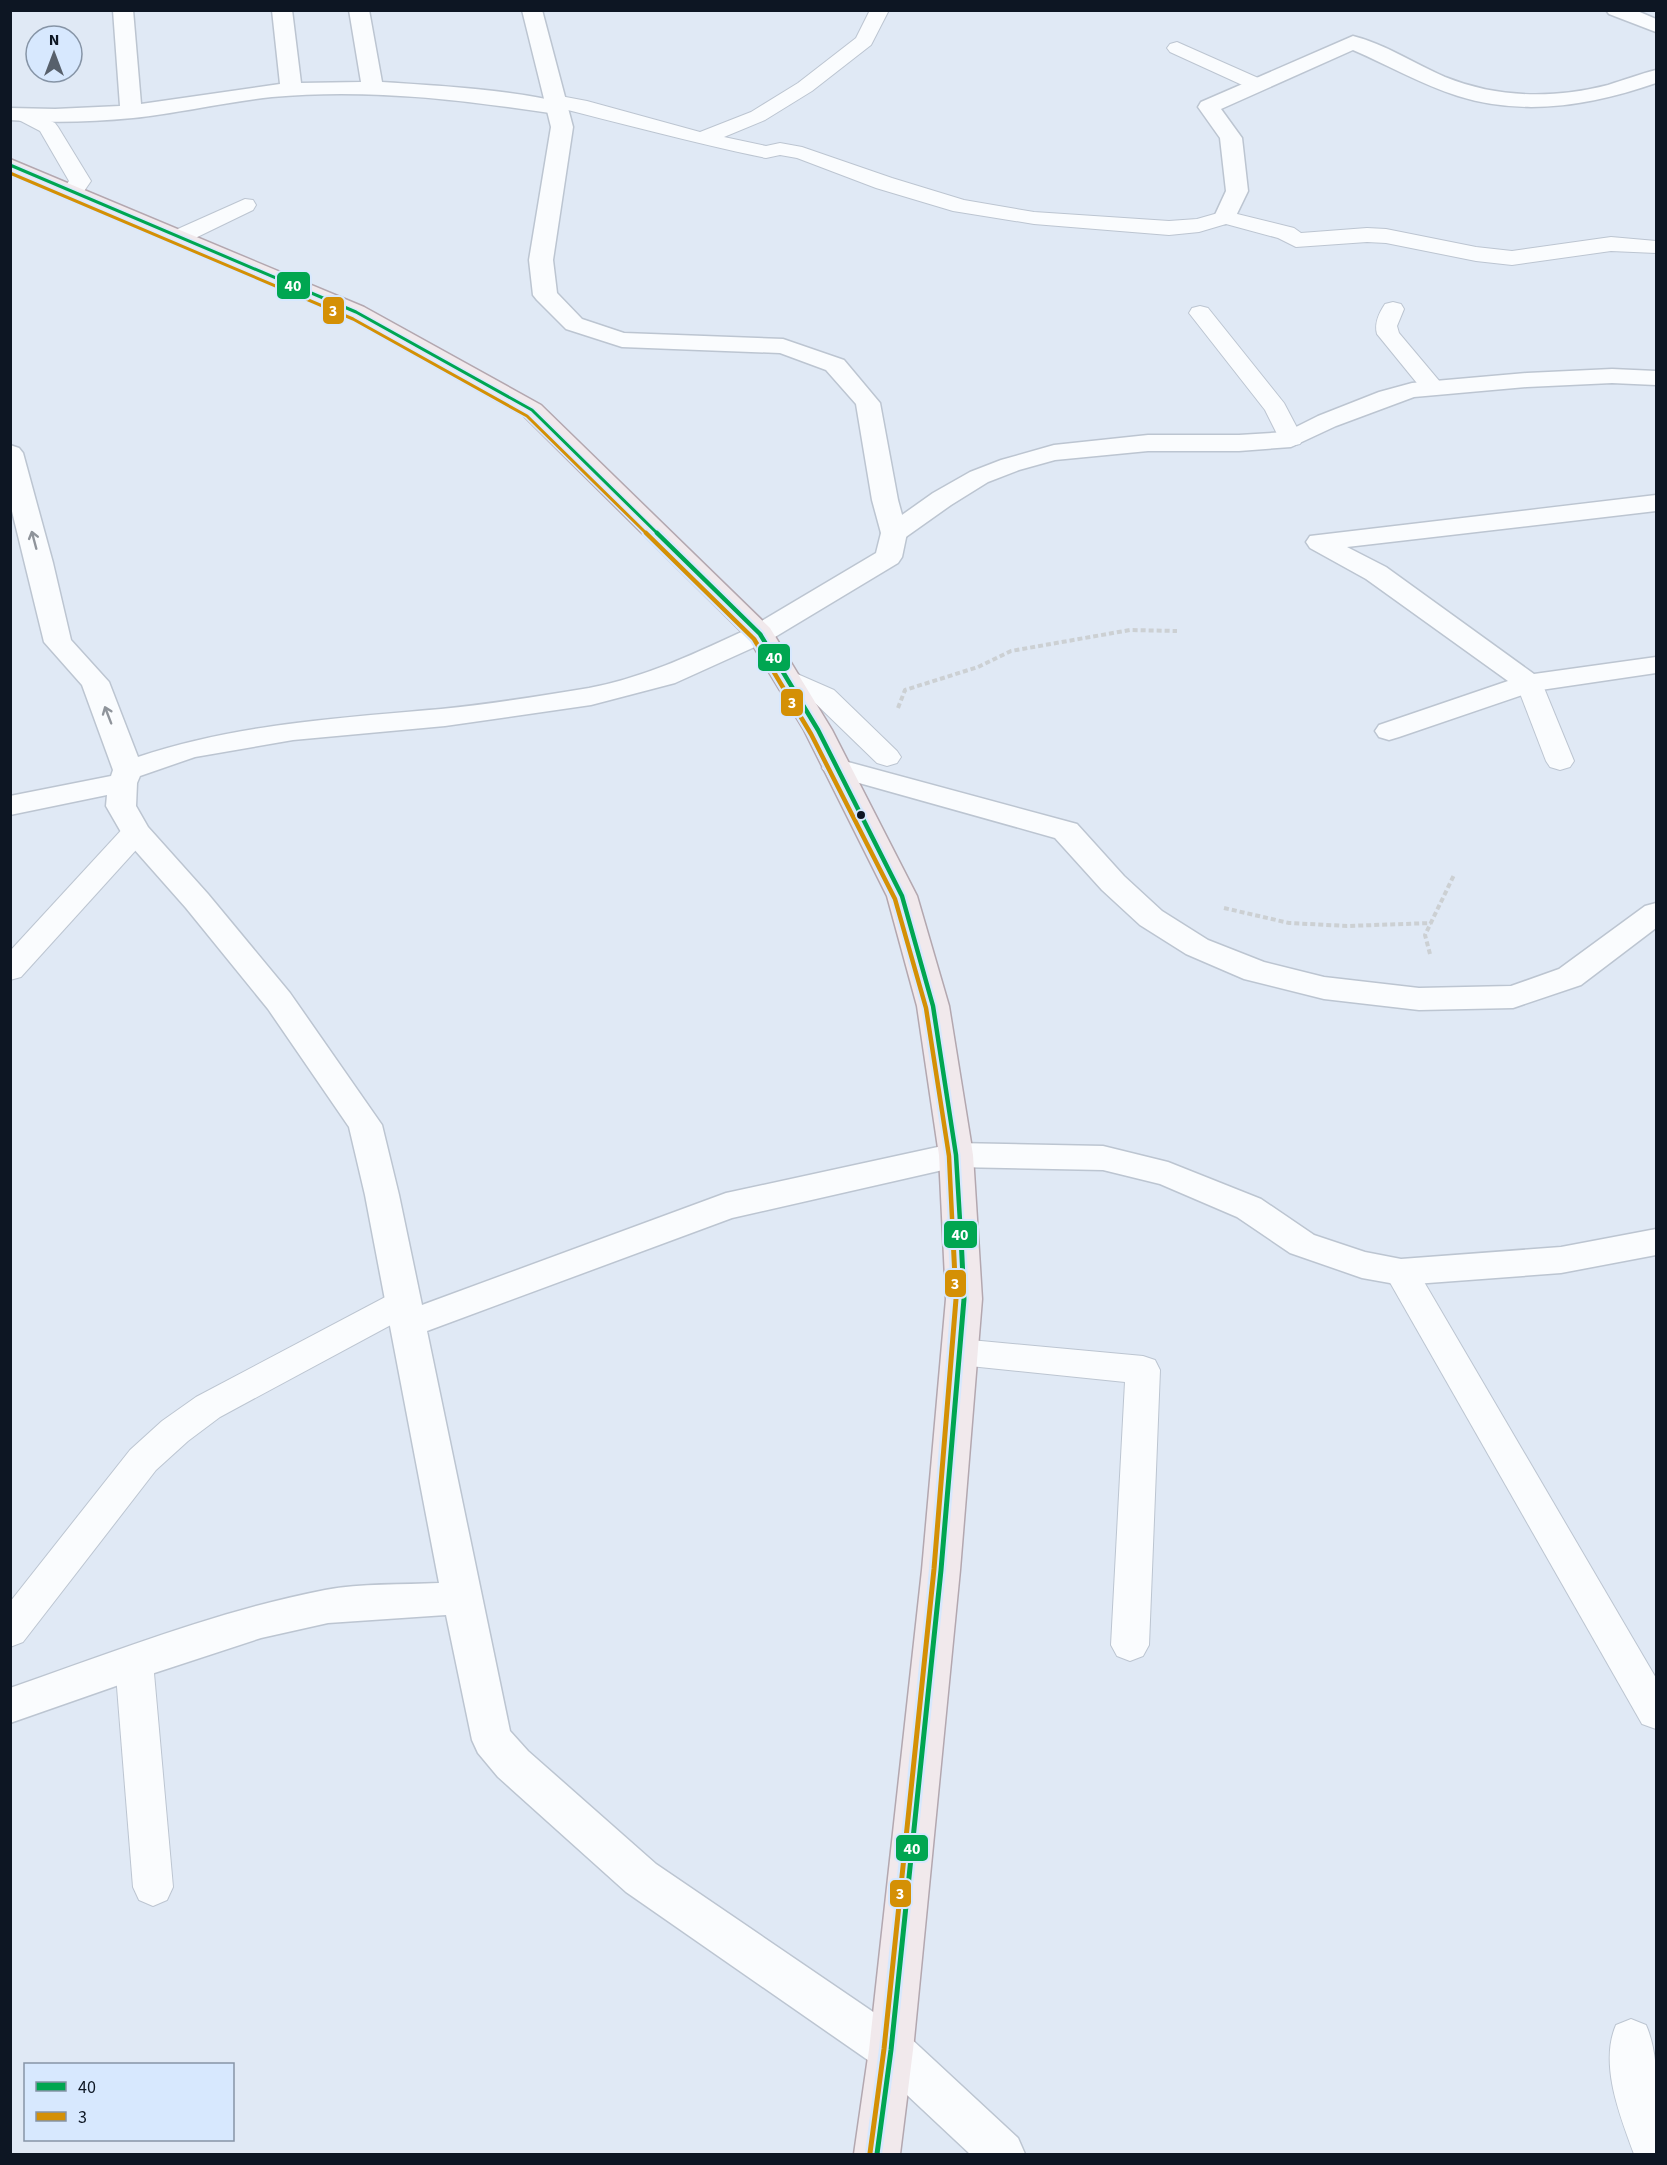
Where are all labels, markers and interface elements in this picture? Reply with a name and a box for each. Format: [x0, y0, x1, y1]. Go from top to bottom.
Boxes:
north arrow [24, 24, 84, 84]
text: N [49, 29, 59, 51]
line badge: 40 [276, 271, 311, 300]
text: 40 [285, 275, 301, 297]
line badge: 3 [322, 296, 345, 325]
text: 3 [329, 300, 337, 322]
one-way arrow [28, 531, 39, 550]
line badge: 40 [757, 643, 791, 672]
text: 40 [766, 647, 782, 669]
line badge: 3 [780, 688, 804, 717]
text: 3 [788, 692, 796, 714]
one-way arrow [102, 706, 113, 725]
unlabelled marker [855, 809, 867, 821]
line badge: 40 [943, 1220, 978, 1249]
text: 40 [952, 1224, 968, 1246]
line badge: 3 [944, 1269, 967, 1298]
text: 3 [951, 1273, 959, 1295]
line badge: 40 [895, 1834, 929, 1862]
text: 40 [904, 1838, 920, 1860]
line badge: 3 [889, 1879, 912, 1908]
text: 3 [896, 1883, 904, 1905]
legend [24, 2063, 234, 2141]
text: 40 [78, 2075, 96, 2100]
text: 3 [78, 2105, 87, 2130]

